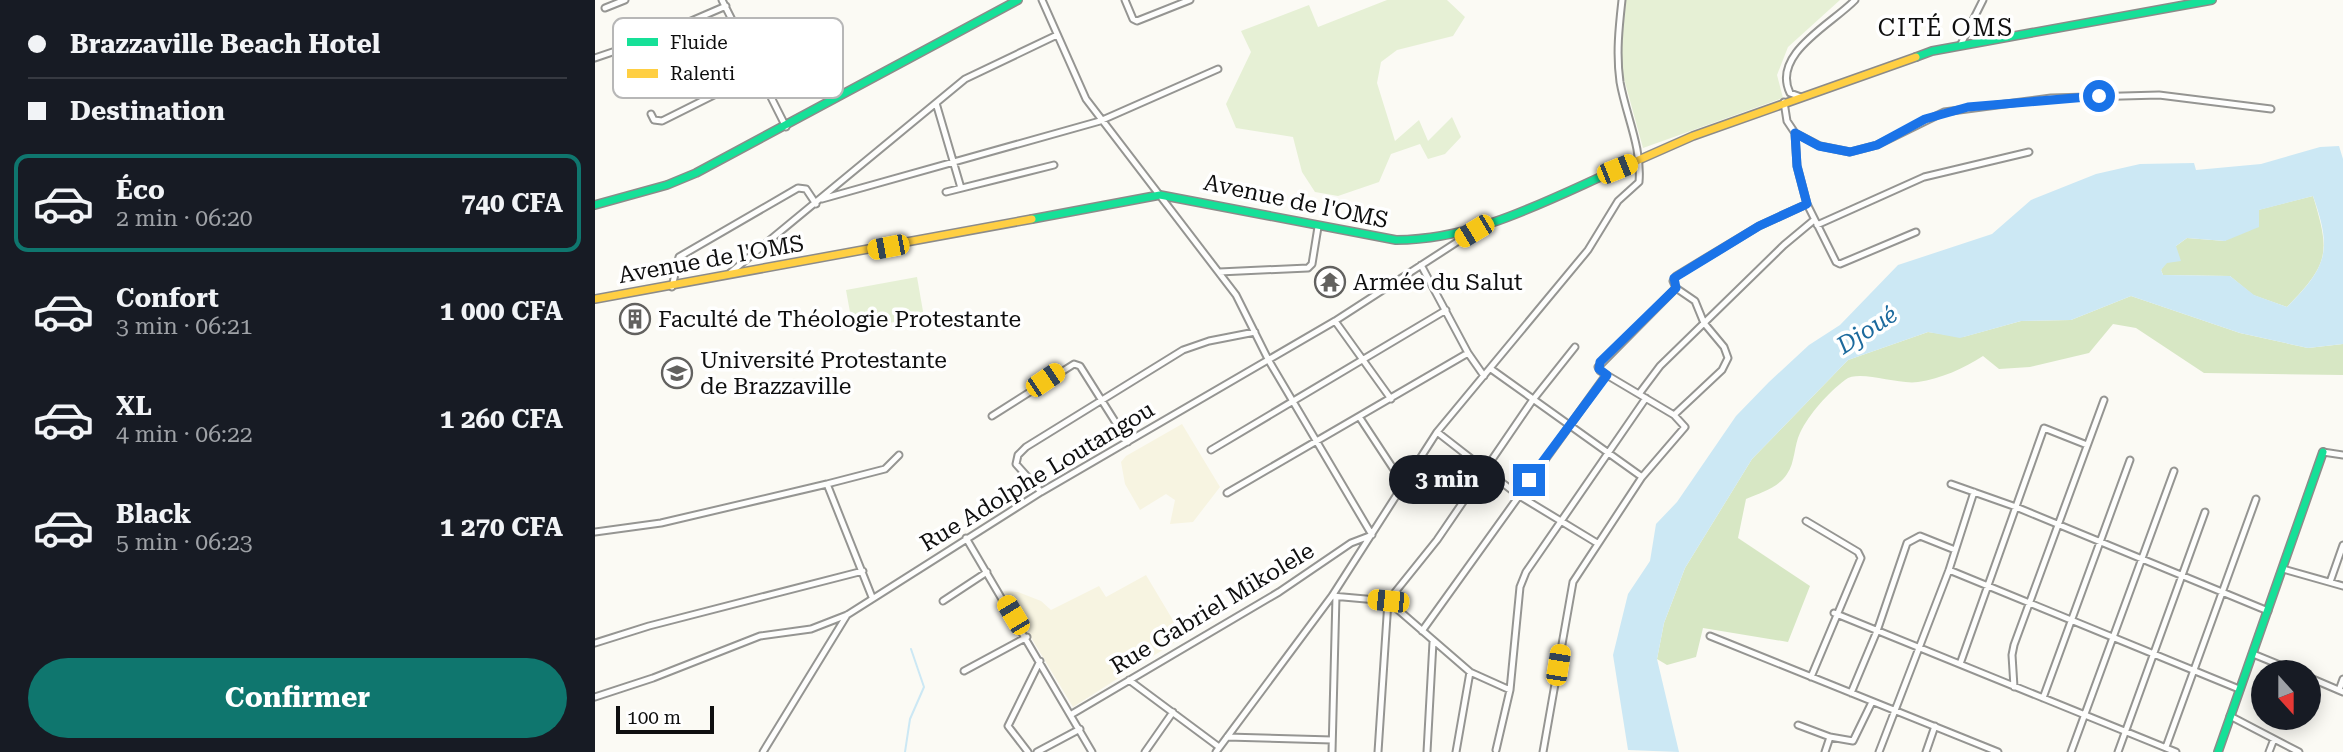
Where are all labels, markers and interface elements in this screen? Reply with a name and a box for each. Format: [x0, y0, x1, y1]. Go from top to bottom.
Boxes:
district label: CITÉ OMS [1878, 13, 2014, 42]
legend [613, 18, 843, 98]
text: Brazzaville Beach Hotel [70, 29, 380, 59]
text: Fluide [670, 31, 728, 54]
text: Ralenti [670, 62, 735, 85]
route start [2083, 80, 2115, 112]
text: Destination [70, 96, 225, 126]
car [1594, 151, 1641, 187]
street label: Avenue de l'OMS [1201, 169, 1391, 234]
icon: car [32, 172, 95, 235]
text: Éco [116, 175, 165, 205]
text: 740 CFA [461, 188, 563, 218]
text: 2 min · 06:20 [116, 205, 253, 232]
car [1451, 211, 1498, 251]
street label: Avenue de l'OMS [616, 230, 806, 289]
car [866, 233, 911, 261]
temple icon: Armée du Salut [1313, 265, 1347, 299]
place label: Armée du Salut [1353, 269, 1523, 296]
icon: car [32, 280, 95, 343]
text: Confort [116, 283, 219, 313]
text: 1 000 CFA [440, 296, 563, 326]
water label: Djoué [1831, 300, 1903, 360]
building icon: Faculté de Théologie Protestante [618, 302, 652, 336]
place label: Faculté de Théologie Protestante [658, 306, 1021, 333]
text: 3 min · 06:21 [116, 313, 253, 340]
place label: Université Protestante de Brazzaville [700, 347, 947, 400]
school or university icon: Université Protestante de Brazzaville [660, 356, 694, 390]
car [1022, 360, 1069, 400]
icon: car [32, 388, 95, 451]
text: XL [116, 391, 152, 421]
street label: Rue Adolphe Loutangou [915, 396, 1159, 557]
text: 1 260 CFA [440, 404, 563, 434]
text: 4 min · 06:22 [116, 421, 253, 448]
callout: 3 min [1389, 456, 1504, 504]
route end [1513, 464, 1545, 496]
text: 3 min [1415, 466, 1479, 493]
icon: car [32, 496, 95, 559]
text: Black [116, 499, 191, 529]
text: 1 270 CFA [440, 512, 563, 542]
text: 5 min · 06:23 [116, 529, 253, 556]
street label: Rue Gabriel Mikolele [1106, 537, 1319, 680]
car [1367, 588, 1410, 614]
car [994, 592, 1033, 638]
car [1545, 643, 1572, 687]
button: Confirmer [28, 658, 567, 738]
north arrow [2251, 660, 2321, 730]
map controls [2251, 660, 2321, 730]
scale bar [616, 703, 714, 735]
text: 100 m [627, 706, 681, 729]

